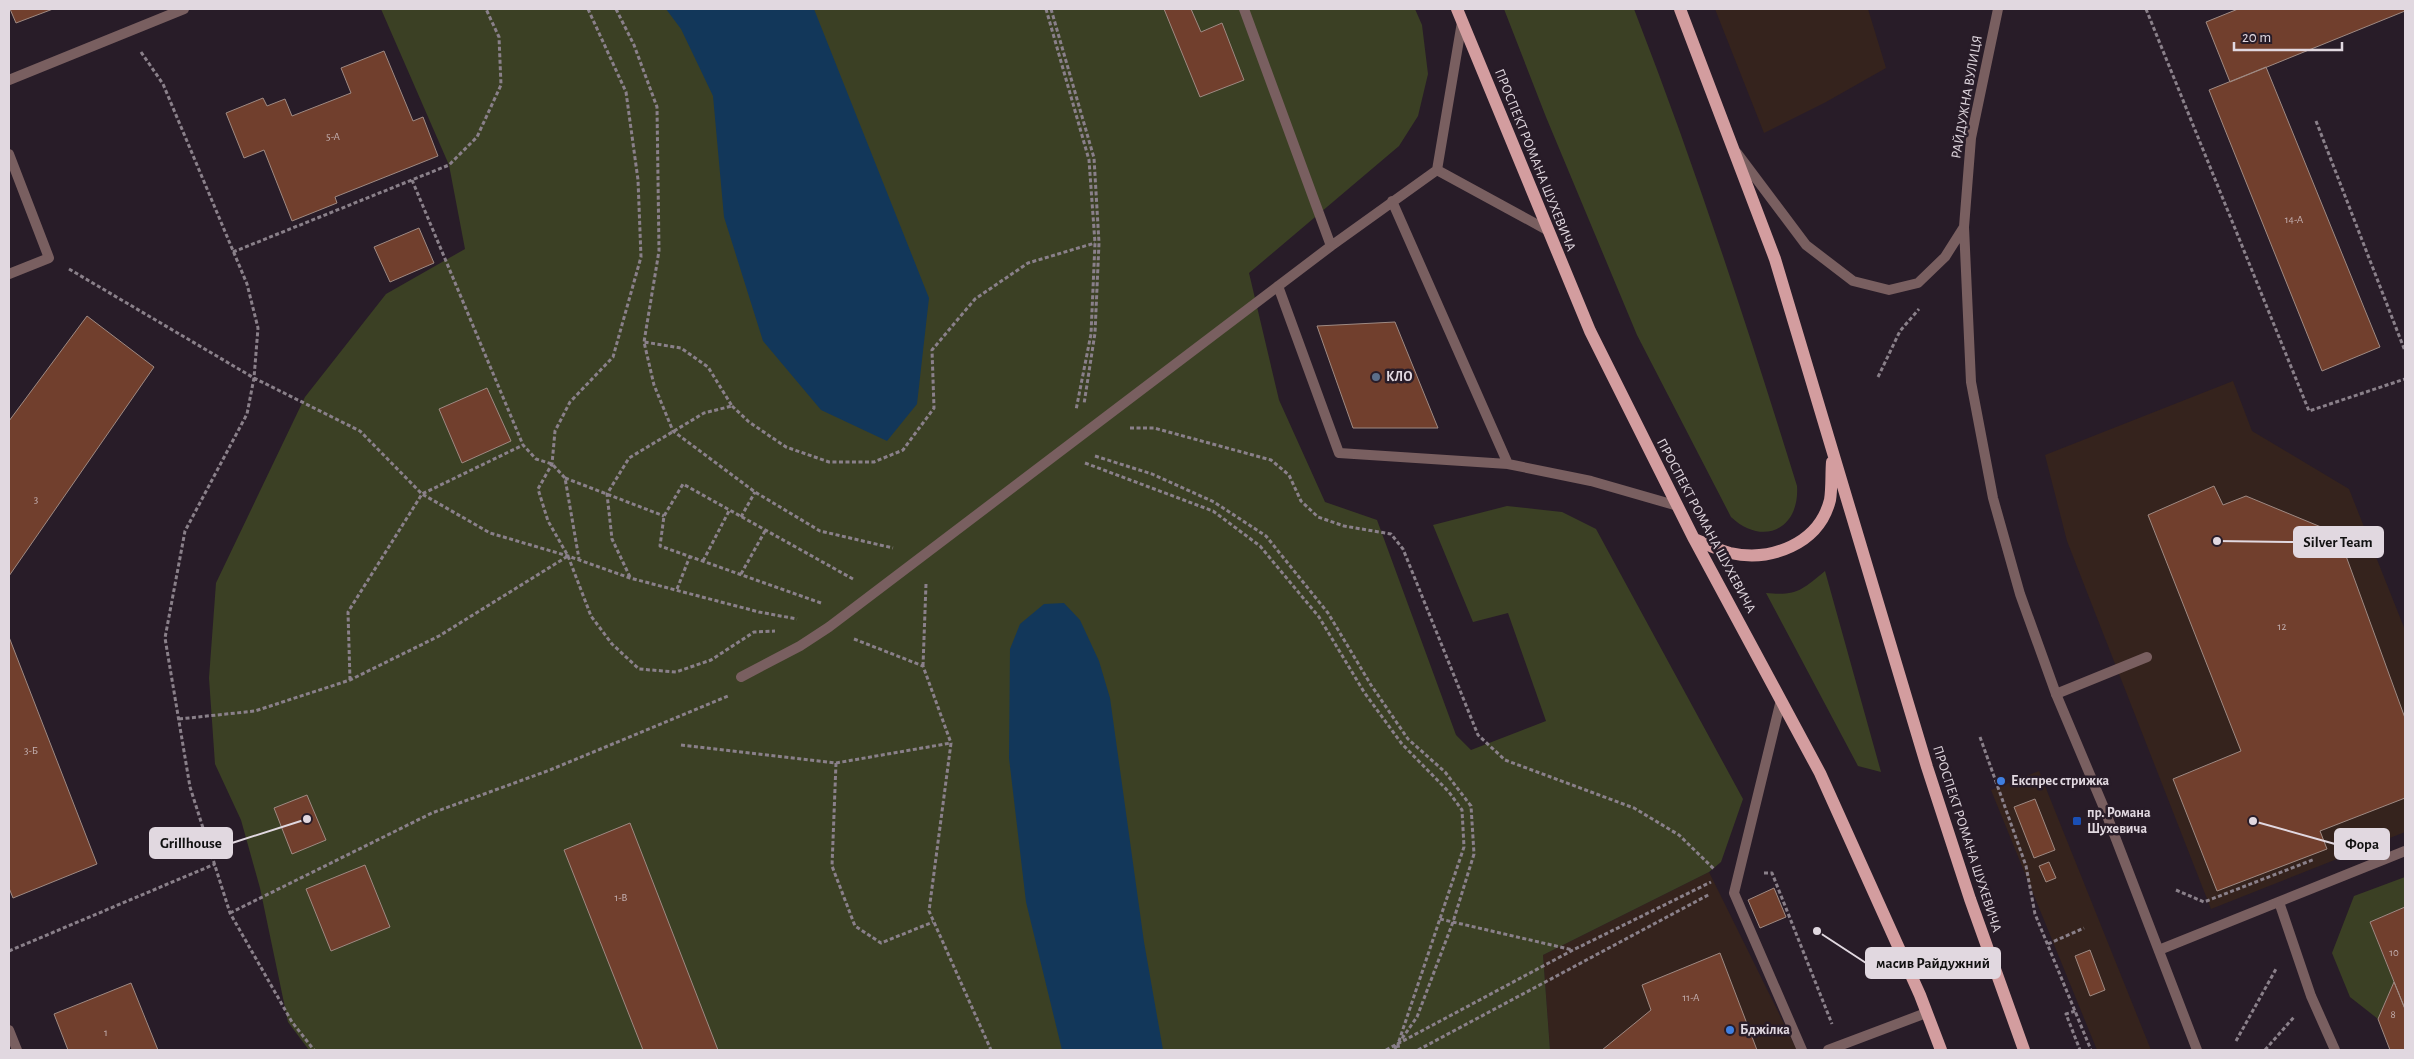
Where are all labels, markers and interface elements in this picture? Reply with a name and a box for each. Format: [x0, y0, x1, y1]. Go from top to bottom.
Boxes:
scale bar [2234, 20, 2342, 52]
text: 20 m [2242, 30, 2271, 45]
street label: РАЙДУЖНА ВУЛИЦЯ [1948, 34, 1985, 160]
street label: ПРОСПЕКТ РОМАНА ШУХЕВИЧА [1492, 67, 1578, 253]
house number: 5-А [326, 131, 340, 142]
house number: 14-А [2285, 214, 2304, 225]
place label: КЛО [1386, 370, 1413, 384]
marker: КЛО [1370, 371, 1382, 383]
street label: ПРОСПЕКТ РОМАНА ШУХЕВИЧА [1654, 436, 1758, 616]
house number: 3 [34, 494, 39, 505]
callout: Silver Team [2294, 527, 2383, 557]
text: Silver Team [2303, 535, 2373, 550]
house number: 12 [2278, 621, 2286, 632]
street label: ПРОСПЕКТ РОМАНА ШУХЕВИЧА [1930, 744, 2004, 934]
house number: 3-Б [24, 745, 38, 756]
place label: Експрес стрижка [2011, 774, 2110, 788]
marker: Експрес стрижка [1995, 775, 2007, 787]
place label: пр. Романа Шухевича [2087, 806, 2151, 836]
marker: пр. Романа Шухевича [2071, 815, 2083, 827]
callout: Grillhouse [150, 828, 232, 858]
callout: Фора [2335, 829, 2389, 859]
text: Grillhouse [160, 836, 222, 851]
text: Фора [2345, 837, 2379, 852]
house number: 1-В [614, 892, 628, 903]
house number: 10 [2389, 947, 2399, 958]
callout: масив Райдужний [1866, 948, 2000, 978]
text: масив Райдужний [1876, 956, 1990, 971]
house number: 11-А [1683, 992, 1700, 1003]
house number: 8 [2390, 1009, 2396, 1020]
place label: Бджілка [1740, 1023, 1790, 1037]
marker: Бджілка [1724, 1024, 1736, 1036]
house number: 1 [104, 1027, 108, 1038]

